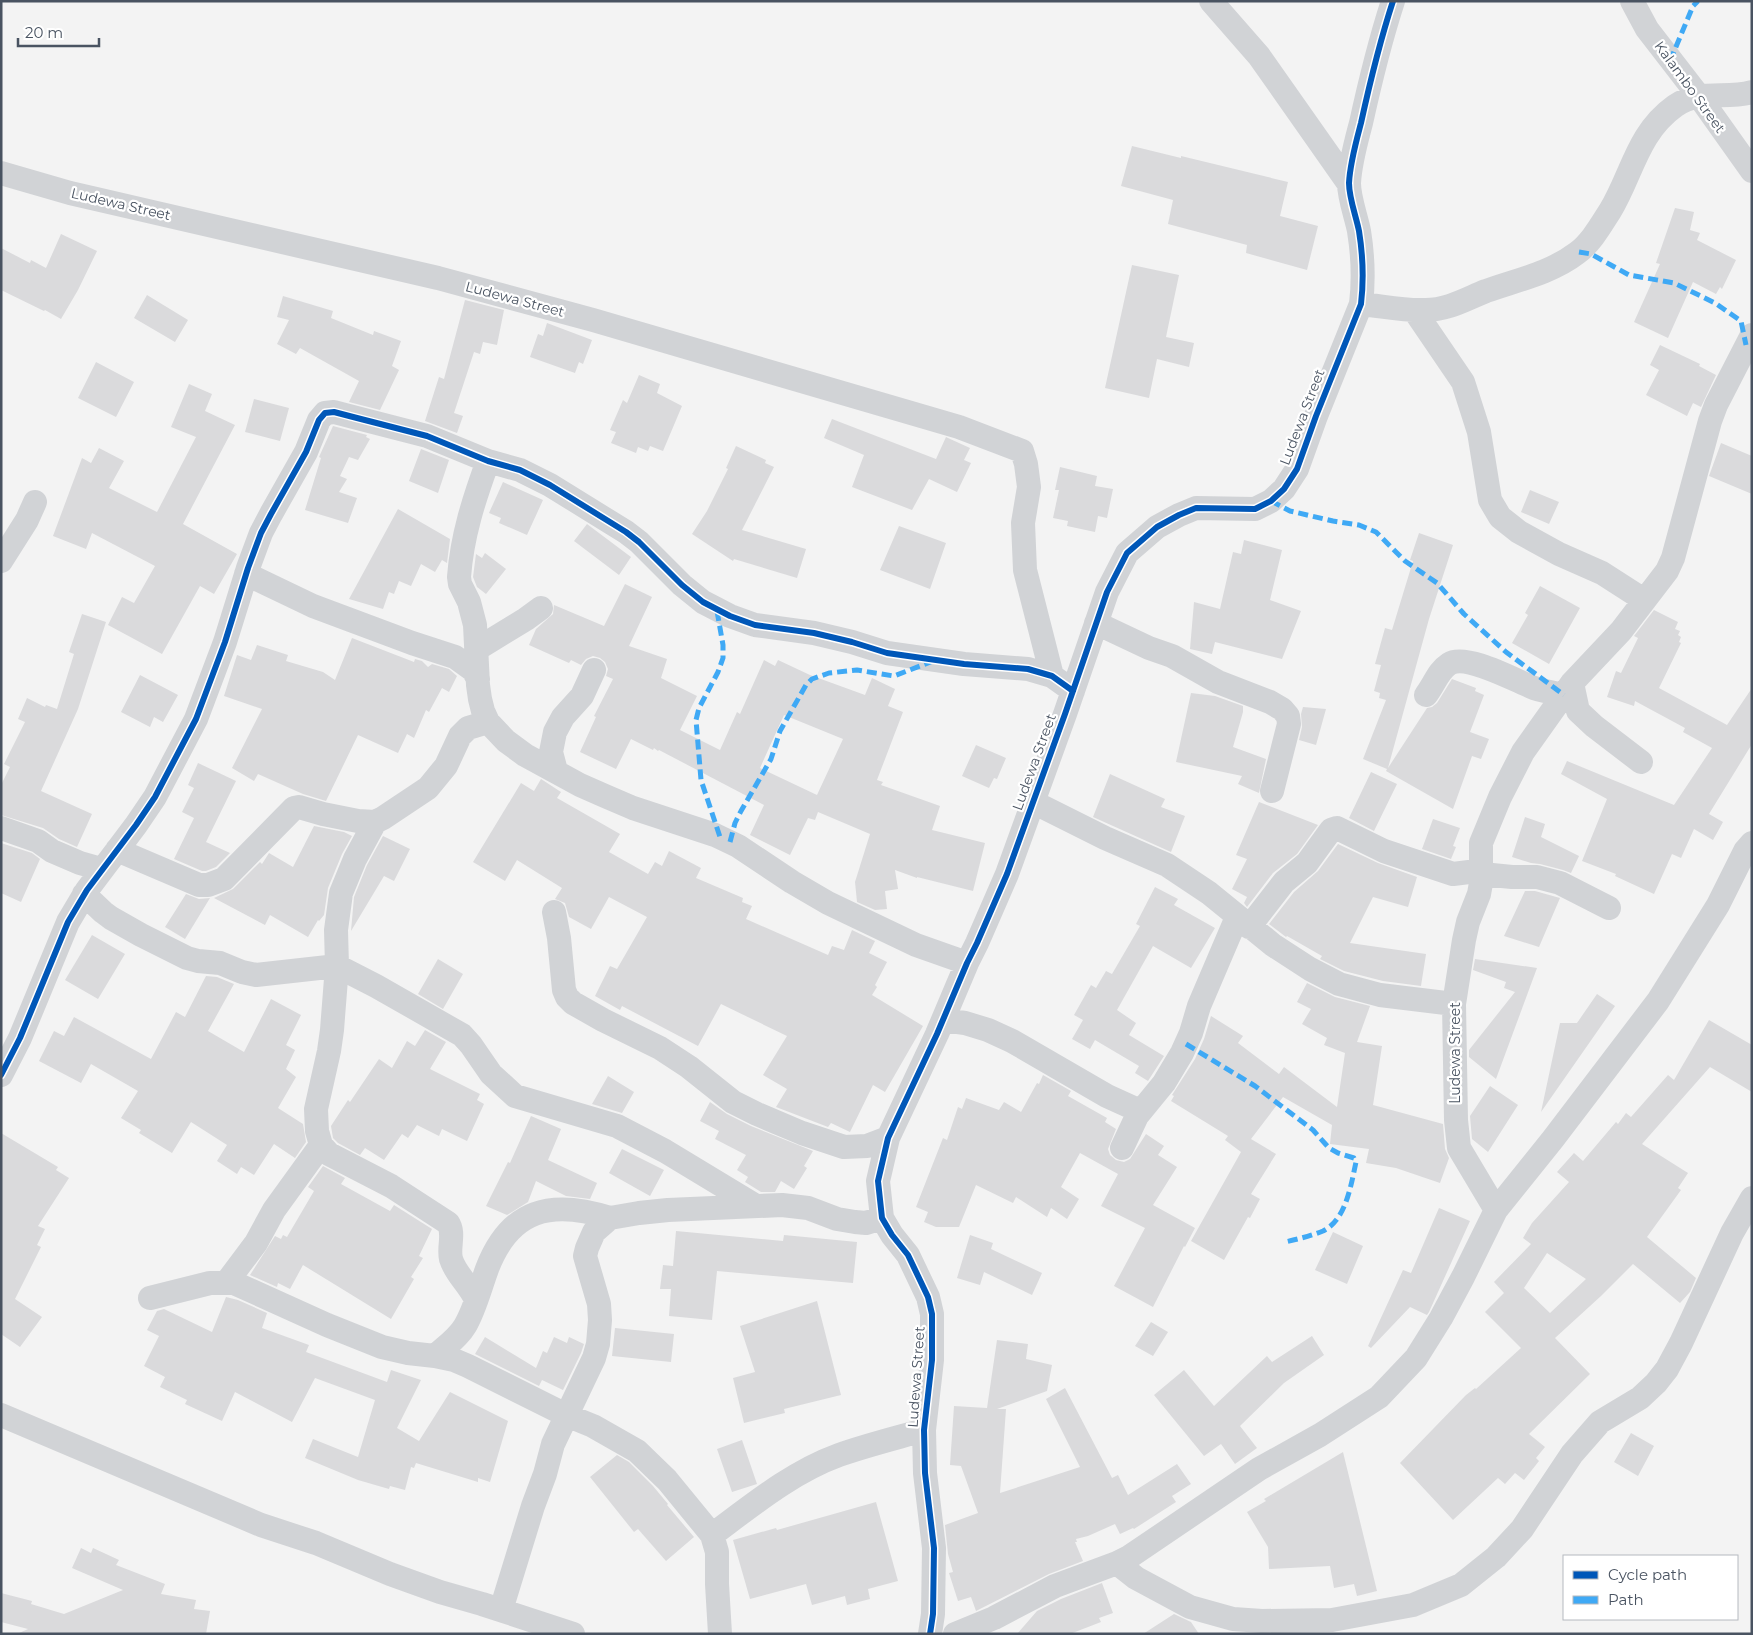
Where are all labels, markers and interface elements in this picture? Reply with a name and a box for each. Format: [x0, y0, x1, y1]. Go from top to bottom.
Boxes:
scale bar [18, 15, 99, 47]
text: 20 m [25, 23, 63, 42]
street label: Kalambo Street [1651, 38, 1730, 137]
street label: Ludewa Street [69, 184, 173, 224]
street label: Ludewa Street [464, 277, 567, 321]
street label: Ludewa Street [1275, 366, 1329, 468]
street label: Ludewa Street [1008, 711, 1060, 813]
street label: Ludewa Street [1446, 1002, 1464, 1104]
street label: Ludewa Street [903, 1325, 929, 1428]
legend [1563, 1555, 1738, 1620]
text: Cycle path [1608, 1565, 1687, 1584]
text: Path [1608, 1590, 1644, 1609]

